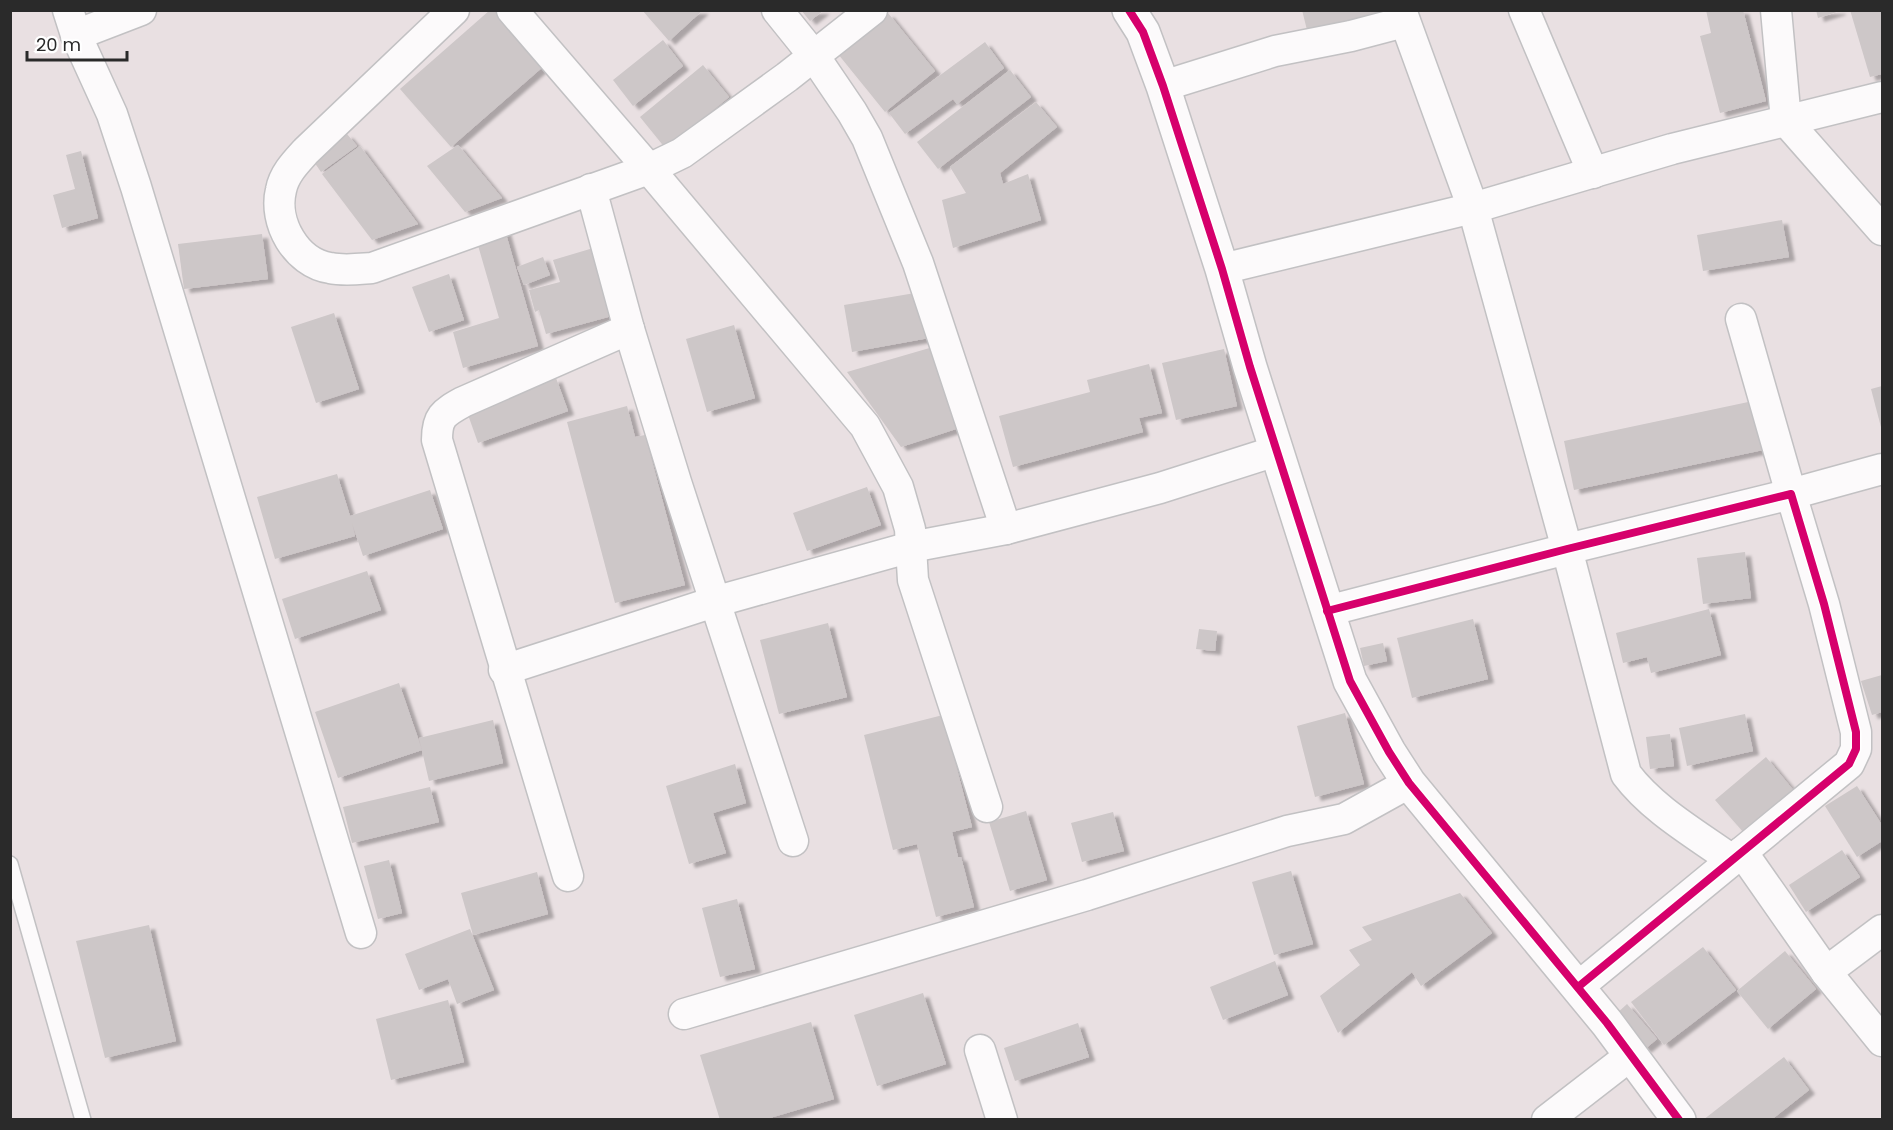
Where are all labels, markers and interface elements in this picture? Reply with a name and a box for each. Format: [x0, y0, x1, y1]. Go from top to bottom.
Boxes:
scale bar [27, 24, 128, 62]
text: 20 m [36, 32, 81, 57]

